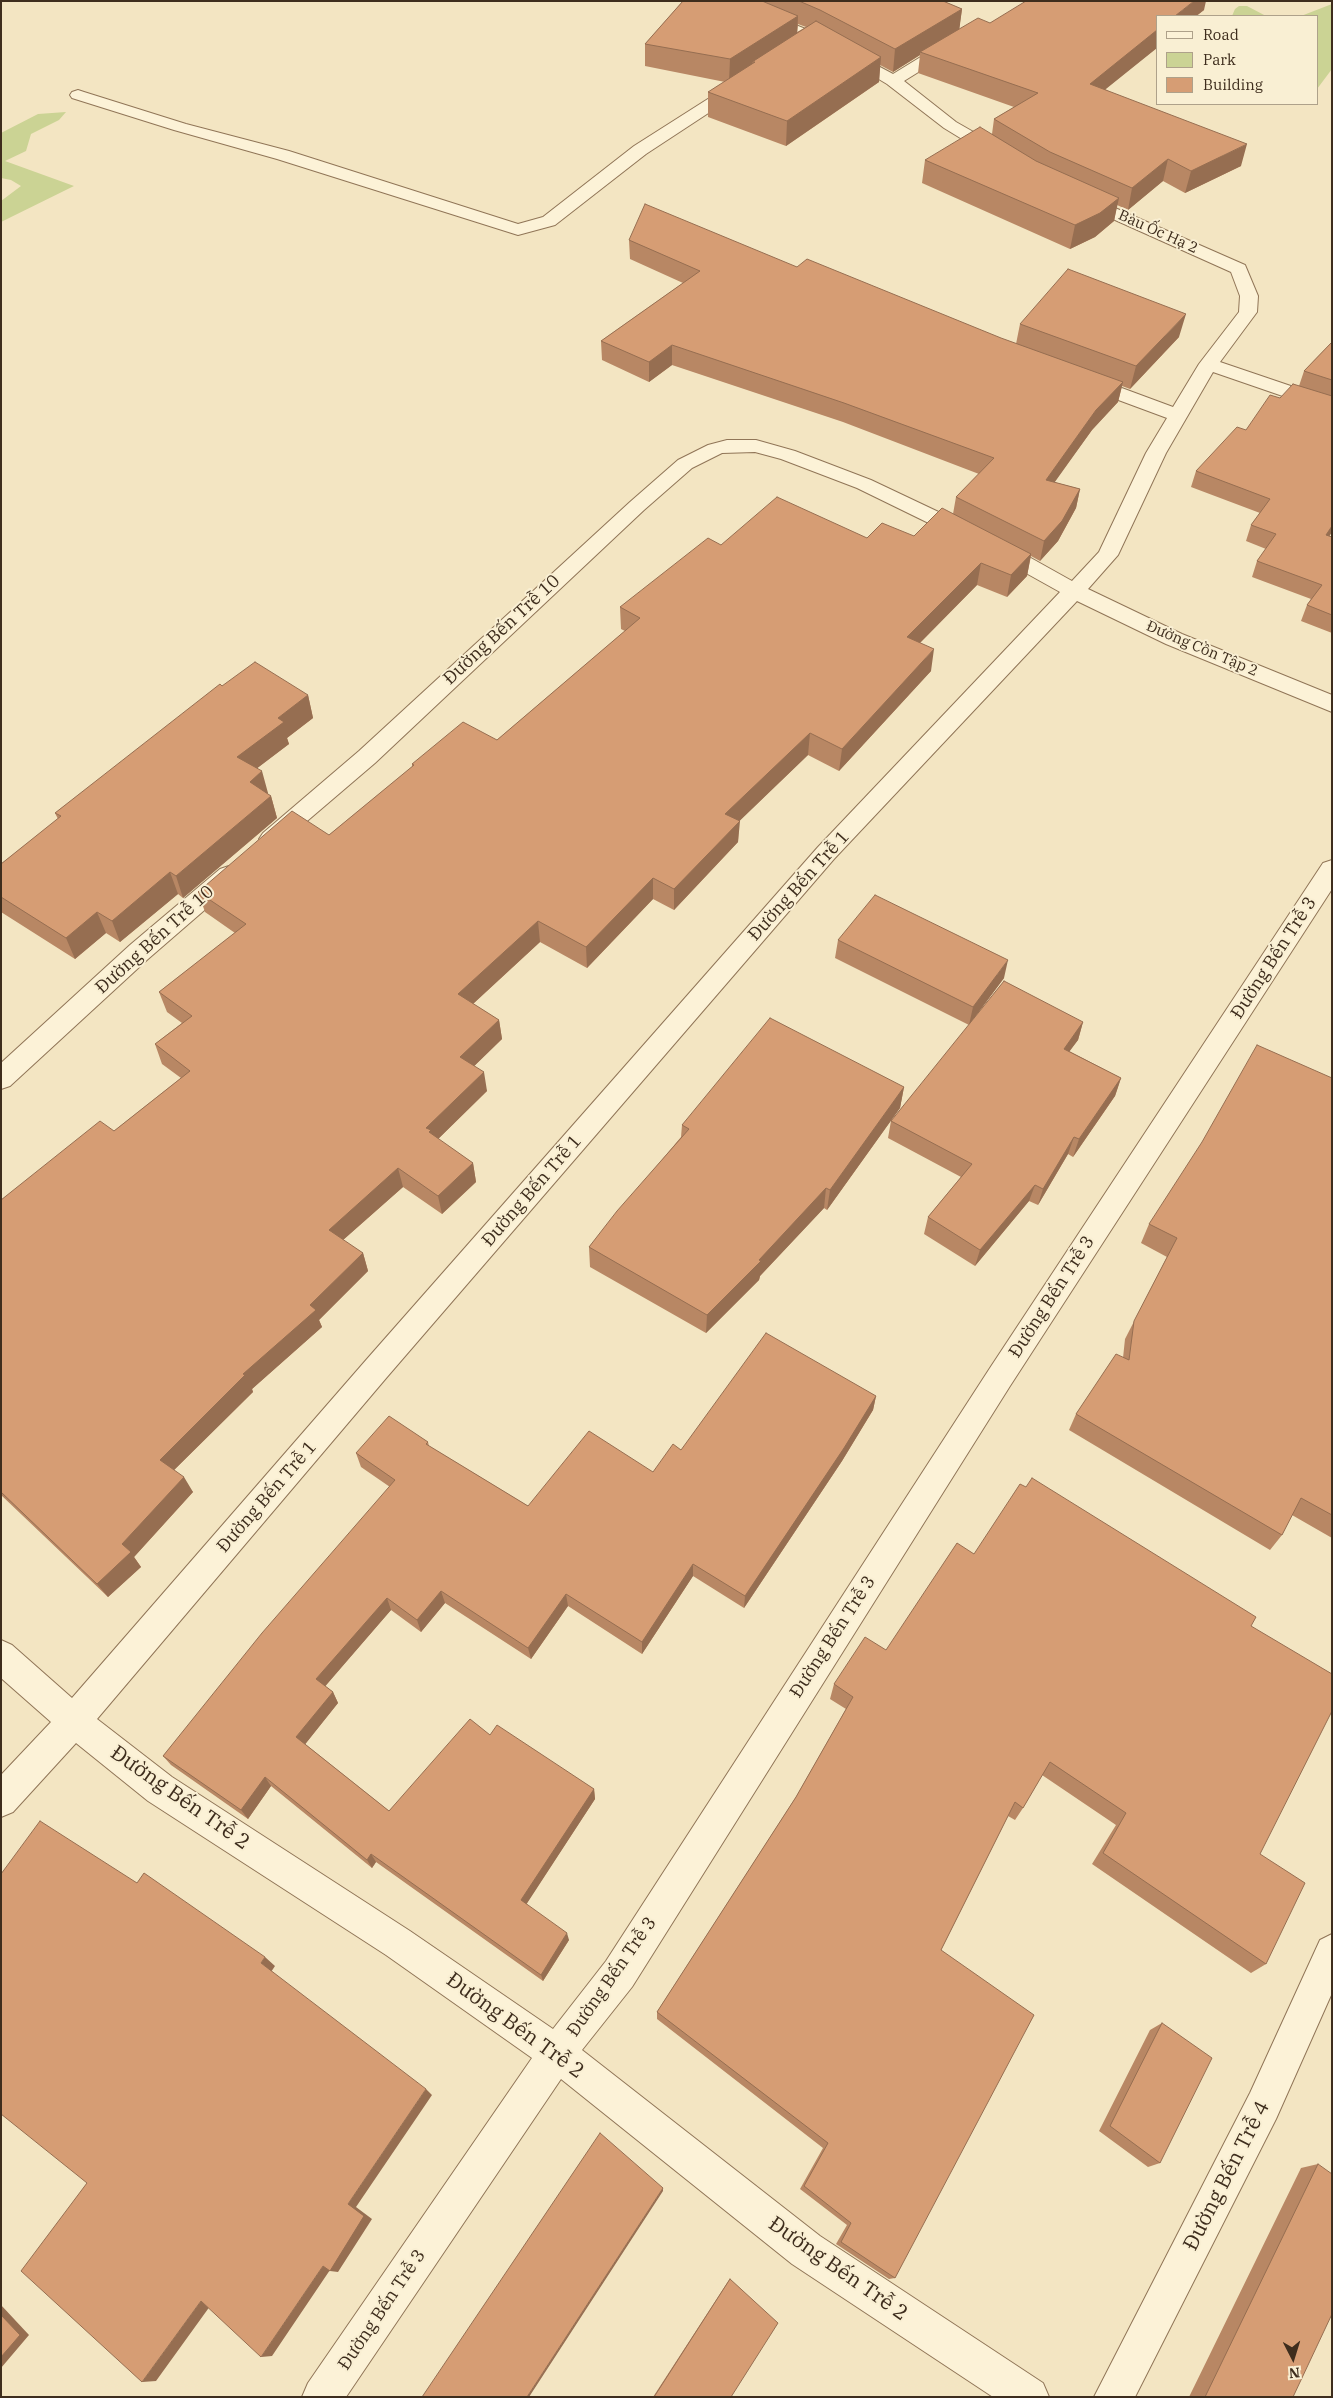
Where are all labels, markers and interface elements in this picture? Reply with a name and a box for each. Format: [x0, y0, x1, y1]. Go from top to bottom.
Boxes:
legend [1156, 15, 1318, 105]
text: Road [1203, 25, 1239, 44]
text: Park [1203, 50, 1236, 69]
text: Building [1203, 75, 1263, 94]
street label: Bàu Ốc Hạ 2 [1115, 206, 1201, 258]
street label: Đường Bến Trễ 10 [439, 570, 565, 690]
street label: Đường Cồn Tập 2 [1143, 617, 1261, 681]
street label: Đường Bến Trễ 1 [744, 826, 854, 946]
street label: Đường Bến Trễ 10 [91, 881, 219, 999]
street label: Đường Bến Trễ 3 [1227, 893, 1321, 1023]
street label: Đường Bến Trễ 1 [478, 1131, 586, 1251]
street label: Đường Bến Trễ 3 [1005, 1232, 1099, 1362]
street label: Đường Bến Trễ 1 [213, 1437, 321, 1557]
street label: Đường Bến Trễ 3 [786, 1572, 880, 1702]
street label: Đường Bến Trễ 2 [105, 1741, 255, 1855]
street label: Đường Bến Trễ 3 [563, 1913, 661, 2041]
street label: Đường Bến Trễ 2 [441, 1967, 589, 2085]
street label: Đường Bến Trễ 4 [1178, 2097, 1276, 2255]
street label: Đường Bến Trễ 2 [763, 2212, 913, 2326]
street label: Đường Bến Trễ 3 [334, 2246, 430, 2374]
north arrow [1268, 2333, 1318, 2383]
text: N [1288, 2363, 1301, 2382]

